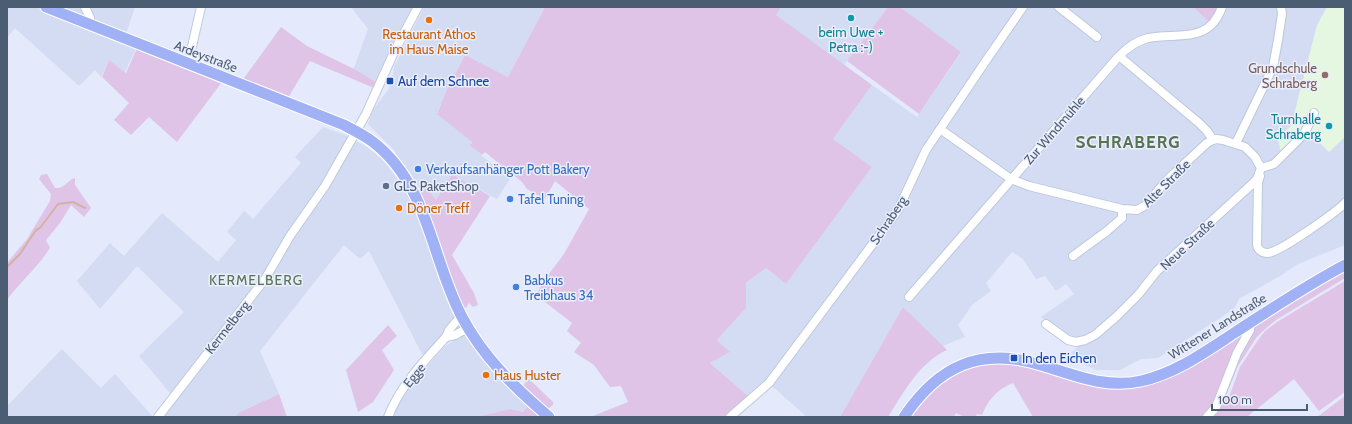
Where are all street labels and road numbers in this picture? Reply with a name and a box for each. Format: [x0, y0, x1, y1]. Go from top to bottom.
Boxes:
street label: Ardeystraße [172, 37, 240, 75]
street label: Zur Windmühle [1020, 92, 1088, 167]
street label: Alte Straße [1139, 156, 1193, 210]
street label: Schraberg [866, 192, 910, 247]
street label: Neue Straße [1157, 215, 1218, 273]
street label: Wittener Landstraße [1165, 289, 1269, 363]
street label: Kermelberg [201, 297, 253, 357]
street label: Egge [399, 359, 429, 390]

